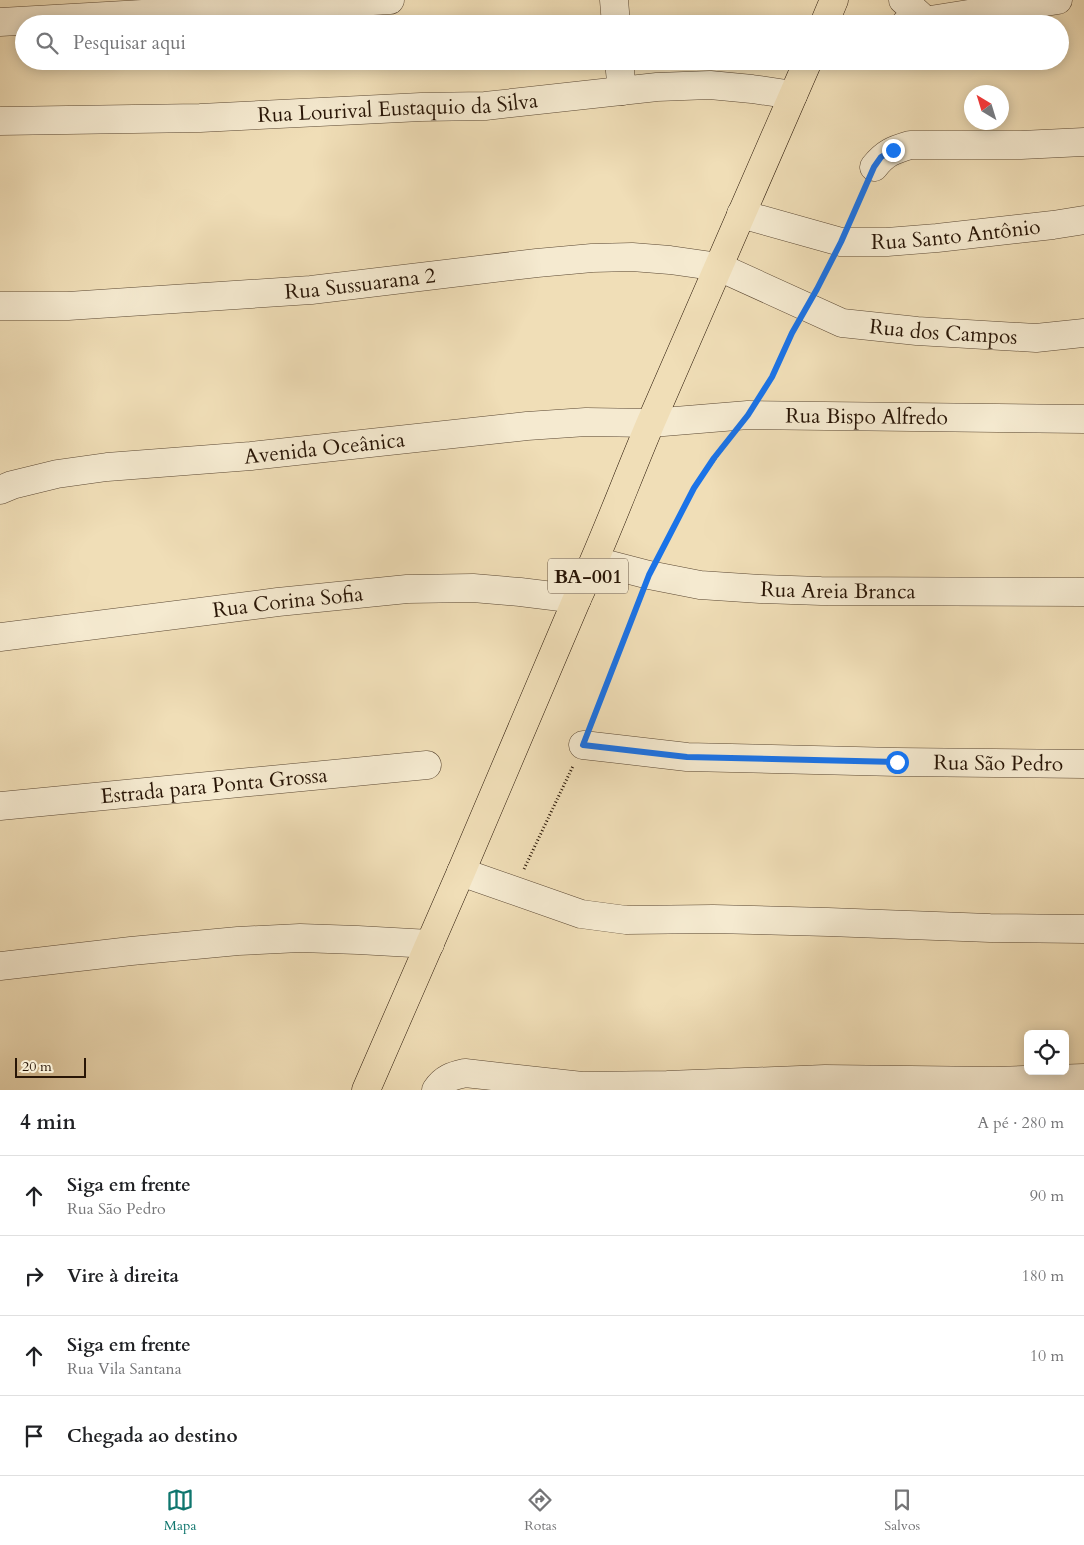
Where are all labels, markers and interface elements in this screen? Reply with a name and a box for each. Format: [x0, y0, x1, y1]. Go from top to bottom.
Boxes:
search box [15, 15, 1069, 70]
icon: search [33, 29, 61, 57]
text: Pesquisar aqui [73, 30, 186, 56]
north arrow [964, 85, 1009, 130]
street label: Rua Lourival Eustaquio da Silva [257, 86, 539, 130]
route end [882, 139, 905, 162]
street label: Rua Santo Antônio [871, 212, 1042, 257]
street label: Rua Sussuarana 2 [284, 261, 437, 306]
street label: Rua dos Campos [868, 312, 1018, 351]
street label: Rua Bispo Alfredo [785, 401, 948, 432]
street label: Avenida Oceânica [242, 425, 406, 471]
road number: BA-001 [548, 558, 628, 594]
street label: Rua Areia Branca [760, 575, 916, 606]
street label: Rua Corina Sofia [211, 579, 364, 625]
street label: Rua São Pedro [933, 748, 1063, 778]
route start [886, 751, 909, 774]
street label: Estrada para Ponta Grossa [99, 760, 329, 811]
map controls [1024, 1030, 1069, 1075]
button: locate [1024, 1030, 1069, 1075]
scale bar [15, 1055, 86, 1078]
text: 20 m [22, 1057, 52, 1076]
text: 4 min [20, 1108, 76, 1137]
text: A pé · 280 m [977, 1112, 1064, 1134]
text: Siga em frente [67, 1172, 191, 1198]
icon: ahead [20, 1182, 48, 1210]
text: 90 m [1030, 1185, 1064, 1207]
text: Rua São Pedro [67, 1198, 166, 1220]
icon: right [20, 1262, 48, 1290]
text: Vire à direita [67, 1263, 179, 1289]
text: 180 m [1022, 1265, 1064, 1287]
text: Siga em frente [67, 1332, 191, 1358]
icon: ahead [20, 1342, 48, 1370]
text: 10 m [1030, 1345, 1064, 1367]
text: Rua Vila Santana [67, 1358, 182, 1380]
icon: arrive [20, 1422, 48, 1450]
text: Chegada ao destino [67, 1423, 238, 1449]
tab: Mapa [164, 1486, 197, 1535]
tab: Rotas [524, 1486, 557, 1535]
tab: Salvos [884, 1486, 920, 1535]

